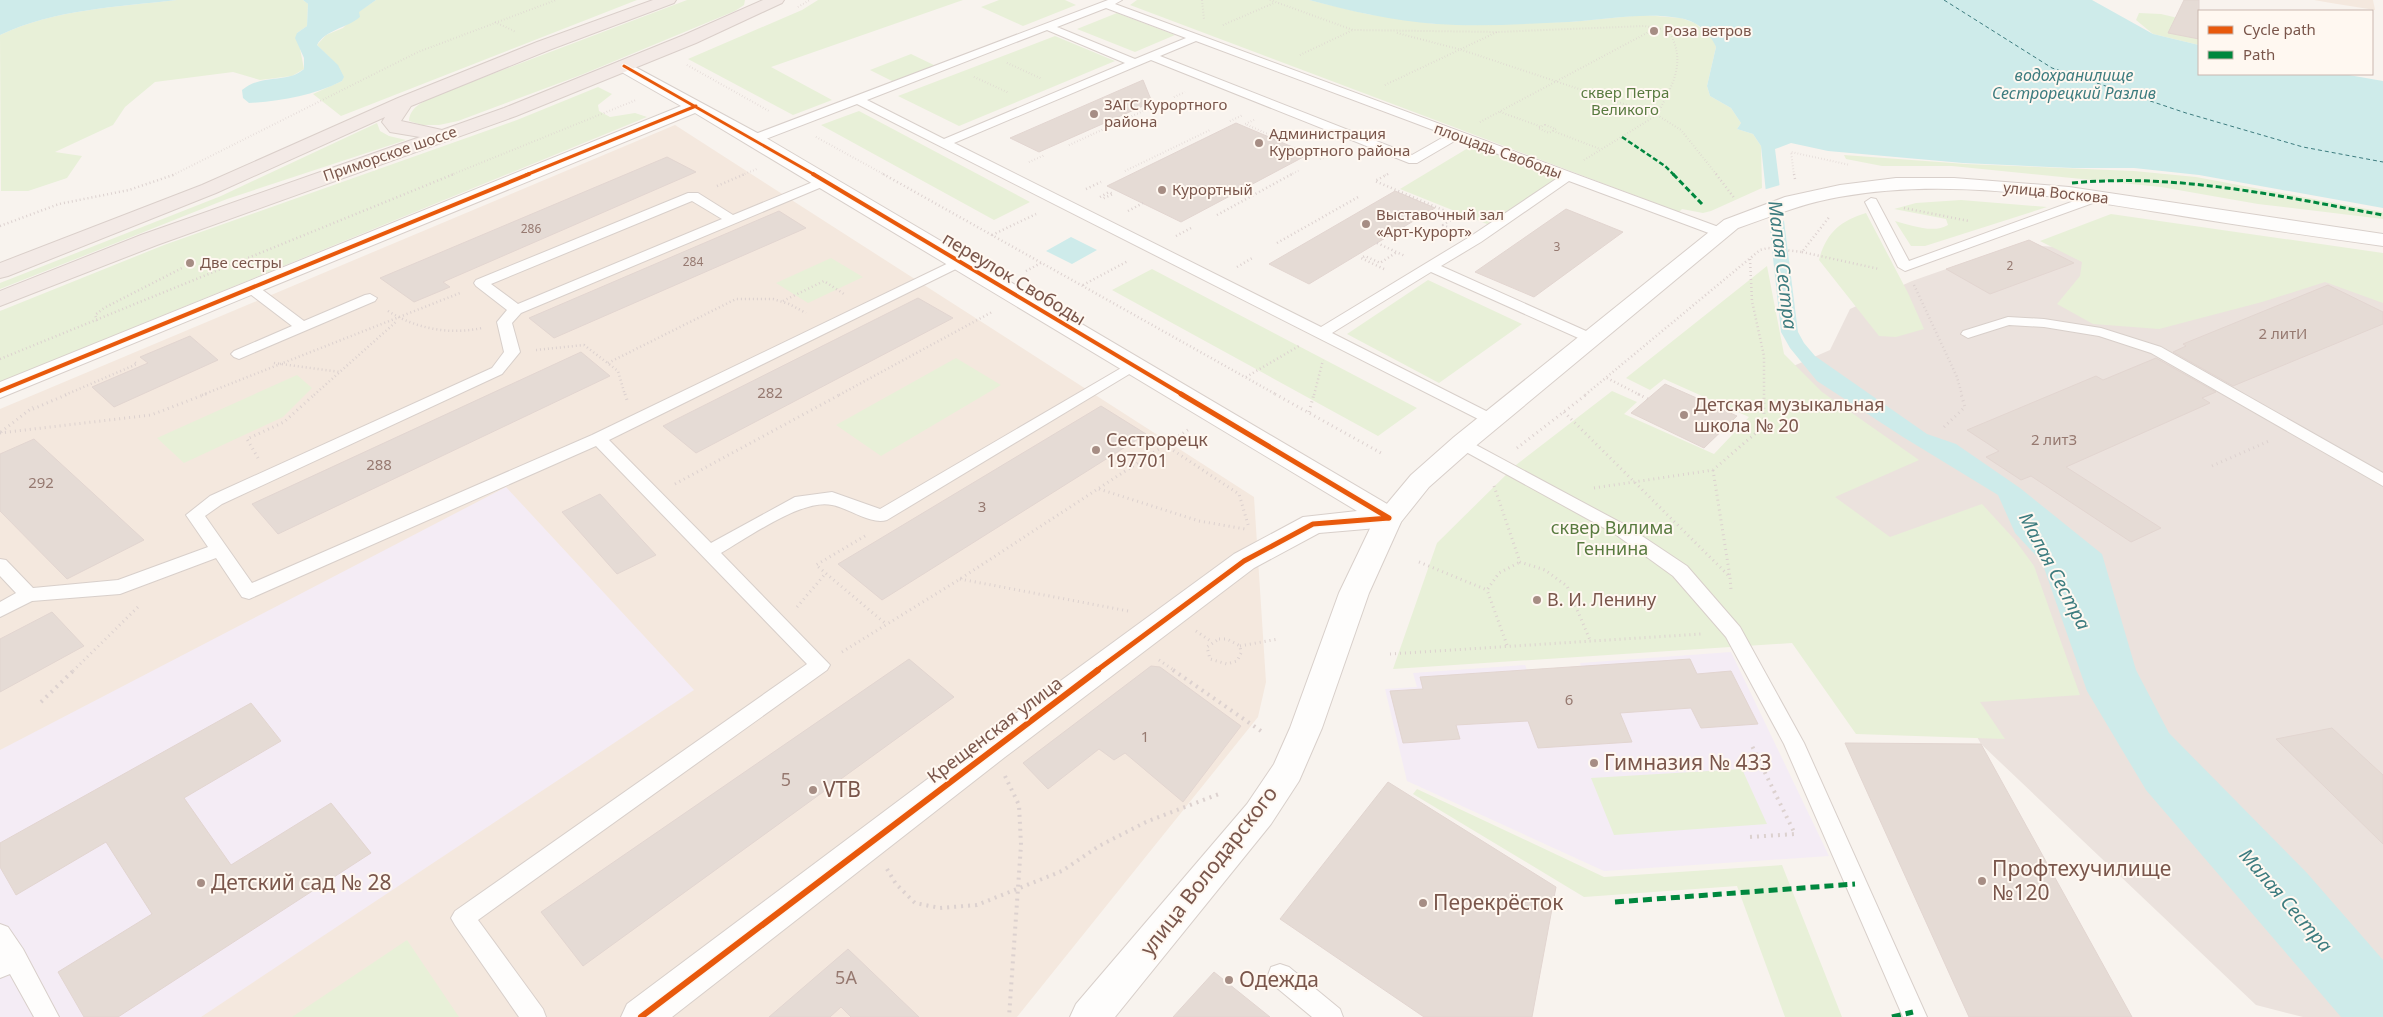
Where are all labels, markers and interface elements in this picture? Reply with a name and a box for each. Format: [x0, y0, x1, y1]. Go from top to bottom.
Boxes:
legend [2198, 10, 2373, 75]
text: Cycle path [2243, 19, 2316, 39]
place label: Роза ветров [1664, 20, 1751, 40]
marker: Роза ветров [1648, 25, 1660, 37]
text: Path [2243, 44, 2275, 64]
water label: водохранилище Сестрорецкий Разлив [1992, 64, 2156, 104]
park label: сквер Петра Великого [1581, 82, 1669, 119]
place label: ЗАГС Курортного района [1104, 94, 1227, 131]
marker: ЗАГС Курортного района [1088, 108, 1100, 120]
street label: площадь Свободы [1432, 118, 1565, 183]
street label: Приморское шоссе [320, 121, 459, 185]
place label: Администрация Курортного района [1269, 123, 1410, 160]
marker: Администрация Курортного района [1253, 137, 1265, 149]
street label: улица Воскова [2002, 177, 2110, 207]
place label: Курортный [1172, 179, 1253, 199]
marker: Курортный [1156, 184, 1168, 196]
water label: Малая Сестра [1762, 199, 1804, 331]
place label: Выставочный зал «Арт-Курорт» [1376, 204, 1504, 241]
marker: Выставочный зал «Арт-Курорт» [1360, 218, 1372, 230]
house number: 286 [521, 220, 541, 237]
street label: переулок Свободы [938, 226, 1091, 330]
house number: 3 [1554, 238, 1561, 255]
place label: Две сестры [200, 252, 282, 272]
house number: 284 [683, 253, 703, 270]
marker: Две сестры [184, 257, 196, 269]
house number: 2 [2007, 257, 2014, 274]
house number: 2 литИ [2259, 323, 2307, 343]
house number: 282 [757, 382, 783, 402]
place label: Детская музыкальная школа № 20 [1694, 392, 1885, 437]
marker: Детская музыкальная школа № 20 [1678, 409, 1690, 421]
place label: Сестрорецк 197701 [1106, 427, 1208, 472]
house number: 2 литЗ [2031, 429, 2077, 449]
marker: Сестрорецк 197701 [1090, 444, 1102, 456]
house number: 288 [366, 454, 392, 474]
house number: 292 [28, 472, 54, 492]
house number: 3 [978, 496, 986, 516]
water label: Малая Сестра [2013, 508, 2097, 635]
park label: сквер Вилима Геннина [1551, 515, 1673, 560]
place label: В. И. Ленину [1547, 587, 1657, 611]
marker: В. И. Ленину [1531, 594, 1543, 606]
street label: Крещенская улица [922, 670, 1067, 788]
house number: 6 [1565, 689, 1573, 709]
house number: 1 [1141, 726, 1149, 746]
place label: Гимназия № 433 [1604, 748, 1772, 776]
marker: Гимназия № 433 [1588, 757, 1600, 769]
house number: 5 [781, 767, 791, 791]
place label: VTB [823, 775, 861, 803]
street label: улица Володарского [1133, 780, 1283, 961]
marker: VTB [807, 784, 819, 796]
water label: Малая Сестра [2234, 843, 2338, 958]
place label: Профтехучилище №120 [1992, 854, 2171, 906]
place label: Детский сад № 28 [211, 868, 391, 896]
marker: Профтехучилище №120 [1976, 875, 1988, 887]
marker: Детский сад № 28 [195, 877, 207, 889]
place label: Перекрёсток [1433, 888, 1563, 916]
marker: Перекрёсток [1417, 897, 1429, 909]
house number: 5А [835, 965, 857, 989]
place label: Одежда [1239, 965, 1319, 993]
marker: Одежда [1223, 974, 1235, 986]

